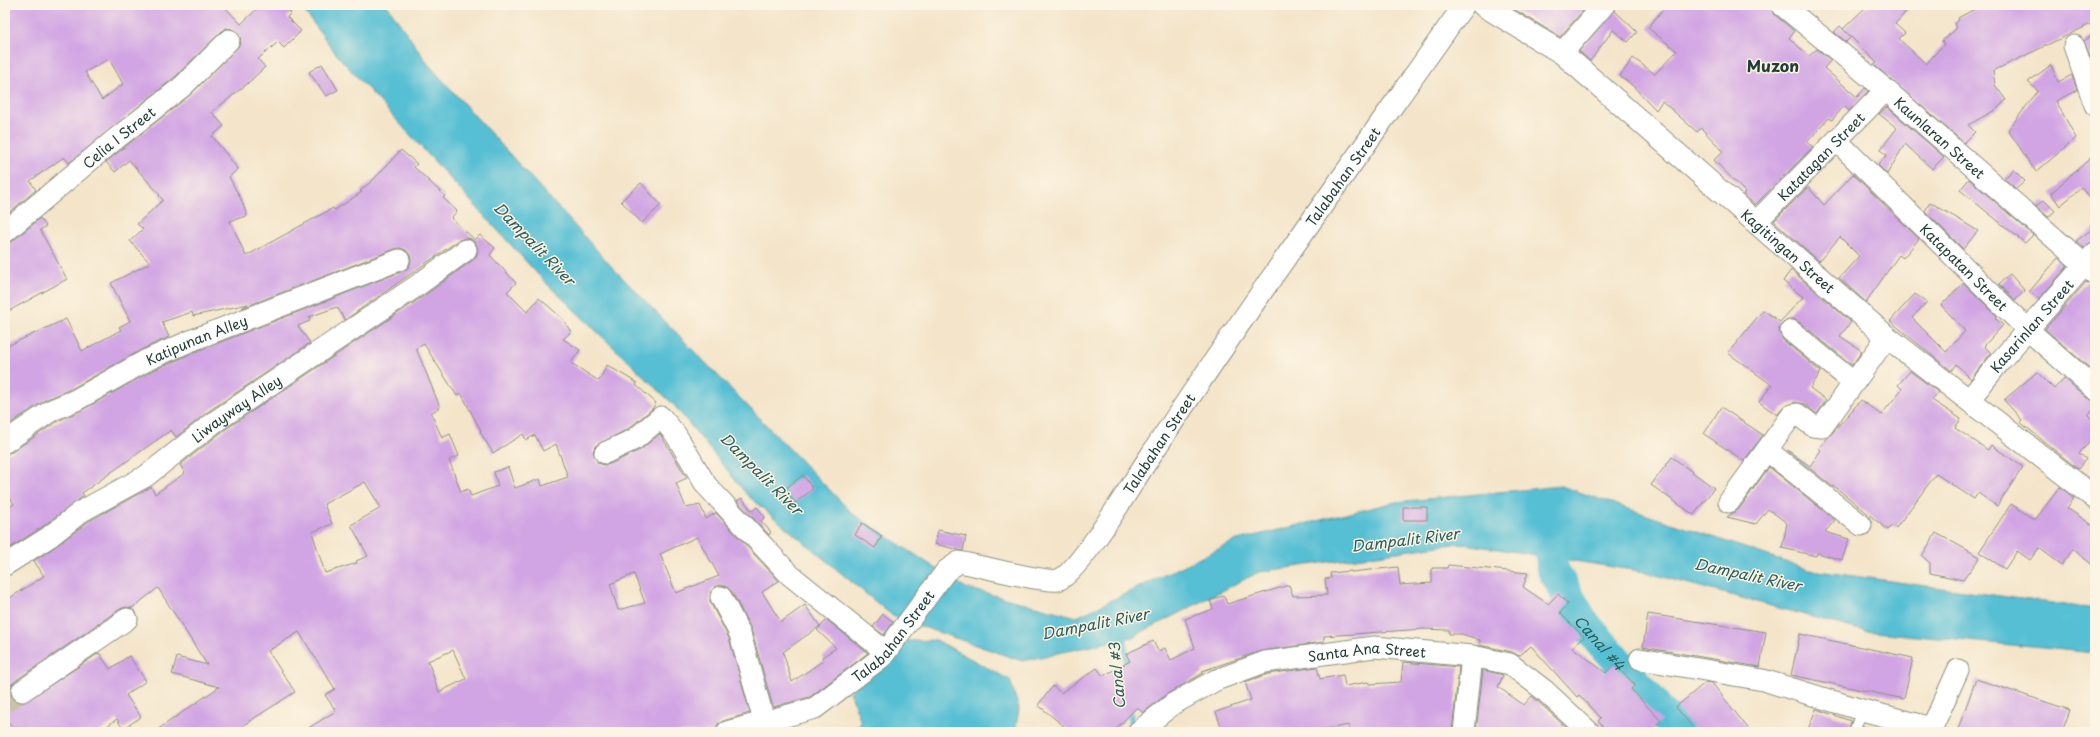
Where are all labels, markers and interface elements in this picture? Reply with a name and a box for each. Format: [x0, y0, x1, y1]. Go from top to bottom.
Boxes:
district label: Muzon [1747, 53, 1799, 77]
street label: Kaunlaran Street [1890, 92, 1990, 183]
street label: Celia I Street [78, 101, 160, 173]
street label: Katatagan Street [1772, 107, 1870, 205]
street label: Talabahan Street [1300, 122, 1385, 231]
water label: Dampalit River [489, 196, 582, 292]
street label: Kagitingan Street [1737, 204, 1840, 298]
street label: Katapatan Street [1916, 219, 2013, 315]
street label: Kasarinlan Street [1985, 274, 2078, 377]
street label: Katipunan Alley [142, 309, 250, 370]
street label: Liwayway Alley [187, 369, 286, 447]
street label: Talabahan Street [1118, 389, 1200, 498]
water label: Dampalit River [715, 426, 810, 521]
water label: Dampalit River [1350, 521, 1462, 557]
water label: Dampalit River [1692, 551, 1806, 597]
street label: Talabahan Street [847, 585, 939, 687]
water label: Dampalit River [1039, 601, 1153, 645]
water label: Canal #4 [1570, 610, 1632, 676]
street label: Santa Ana Street [1306, 636, 1427, 667]
water label: Canal #3 [1102, 641, 1130, 710]

